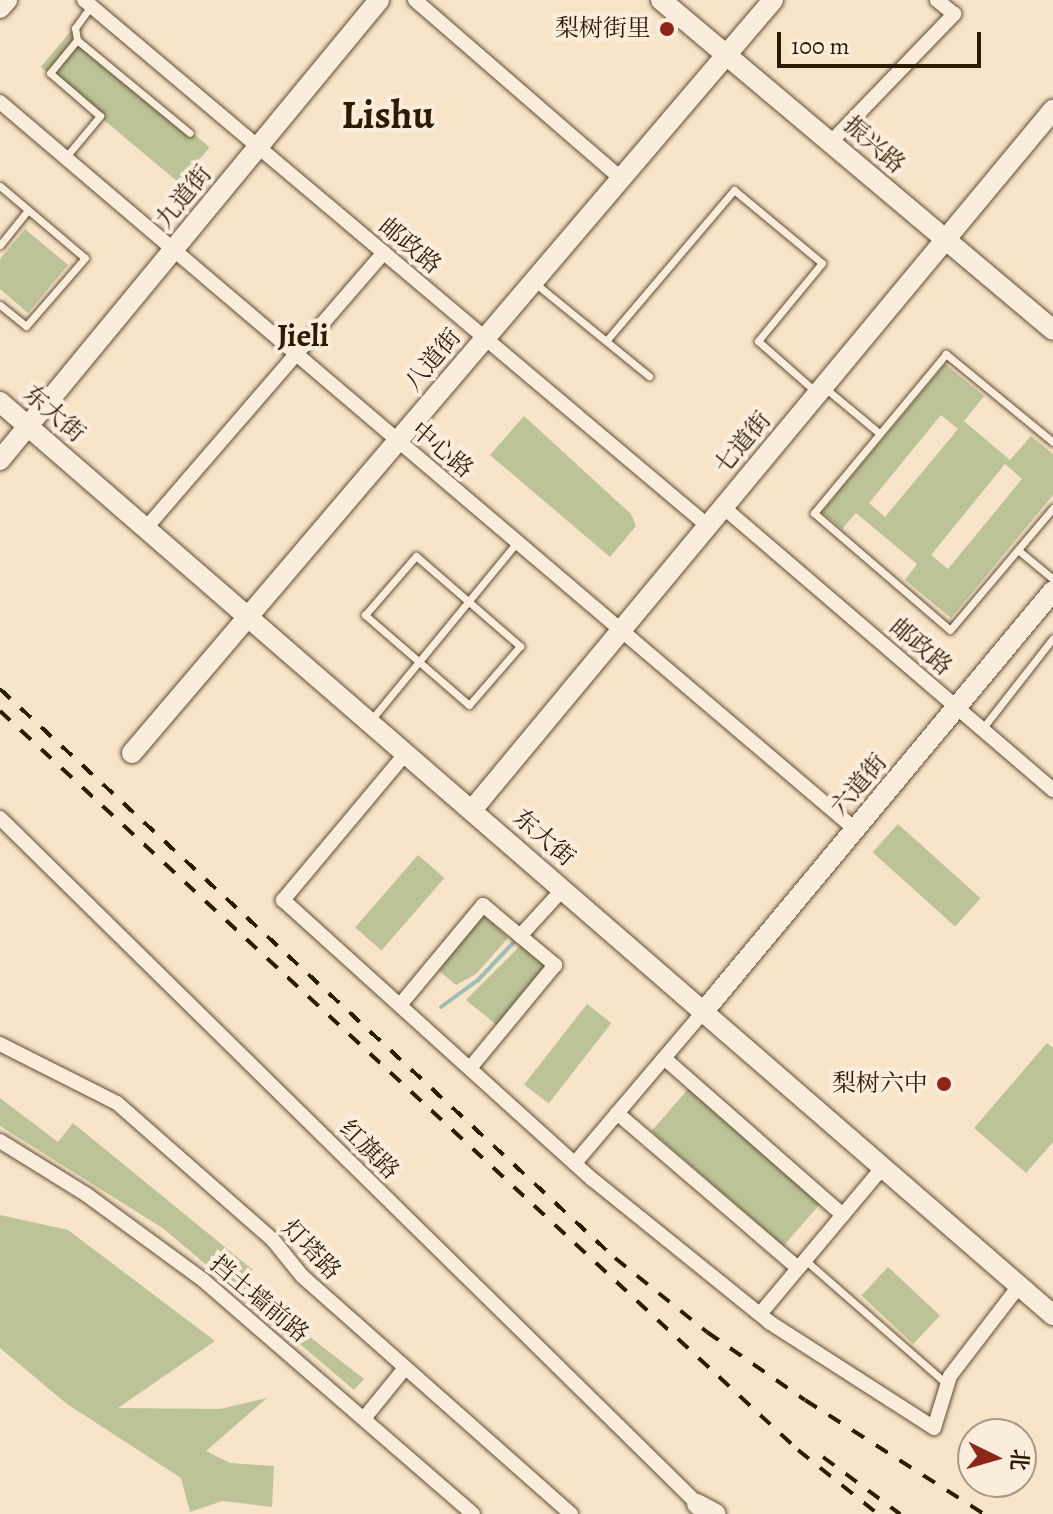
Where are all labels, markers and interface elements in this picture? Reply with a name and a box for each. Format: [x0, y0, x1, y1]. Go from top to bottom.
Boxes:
place label: 梨树街里 [555, 15, 651, 43]
scale bar [781, 16, 985, 66]
marker: 梨树街里 [658, 20, 676, 38]
text: 100 m [791, 30, 850, 62]
district label: Lishu [342, 91, 434, 139]
street label: 振兴路 [837, 111, 911, 179]
street label: 九道街 [150, 160, 218, 234]
street label: 邮政路 [373, 212, 447, 280]
district label: Jieli [277, 316, 329, 354]
street label: 八道街 [399, 323, 467, 397]
street label: 东大街 [17, 380, 91, 448]
street label: 七道街 [709, 406, 777, 480]
street label: 中心路 [405, 416, 479, 484]
street label: 邮政路 [884, 613, 958, 681]
street label: 六道街 [825, 748, 893, 822]
street label: 东大街 [507, 804, 581, 872]
place label: 梨树六中 [832, 1070, 928, 1098]
marker: 梨树六中 [935, 1075, 953, 1093]
street label: 红旗路 [333, 1114, 405, 1186]
street label: 灯塔路 [276, 1214, 346, 1286]
street label: 挡土墙前路 [204, 1249, 314, 1349]
north arrow [957, 1418, 1037, 1498]
text: 北 [1003, 1448, 1035, 1472]

